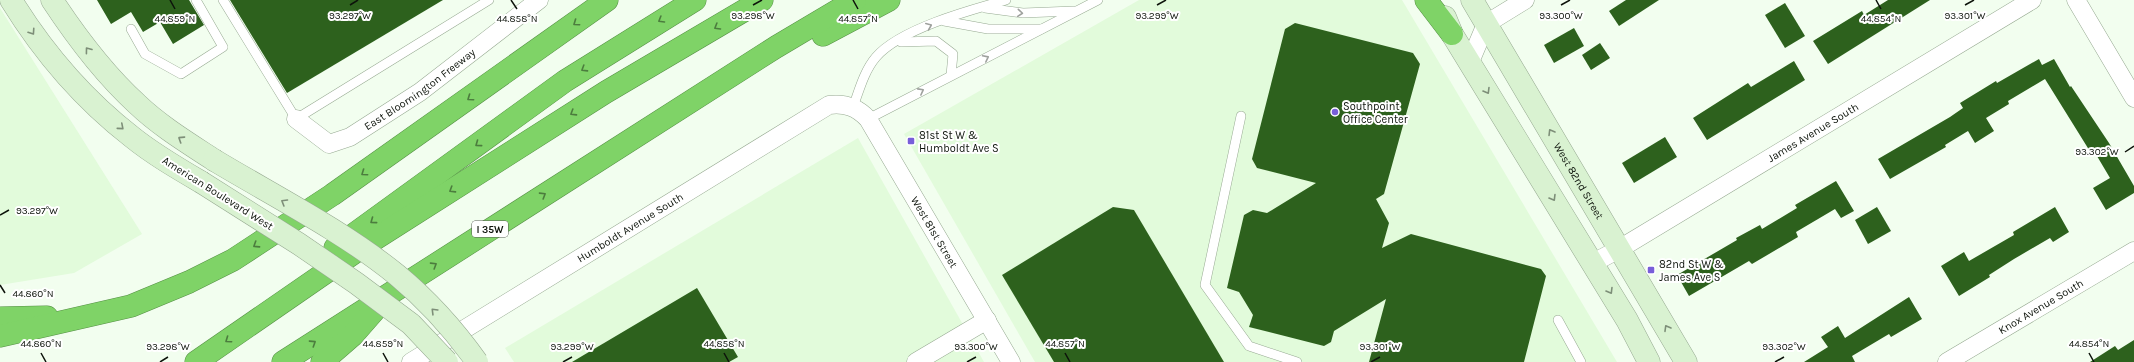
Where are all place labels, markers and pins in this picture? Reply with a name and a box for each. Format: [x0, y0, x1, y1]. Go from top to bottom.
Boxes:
place label: Southpoint Office Center [1343, 100, 1408, 126]
marker: Southpoint Office Center [1330, 107, 1340, 117]
place label: 81st St W & Humboldt Ave S [919, 129, 999, 155]
marker: 81st St W & Humboldt Ave S [906, 136, 916, 146]
place label: 82nd St W & James Ave S [1659, 258, 1724, 284]
marker: 82nd St W & James Ave S [1646, 265, 1656, 275]

